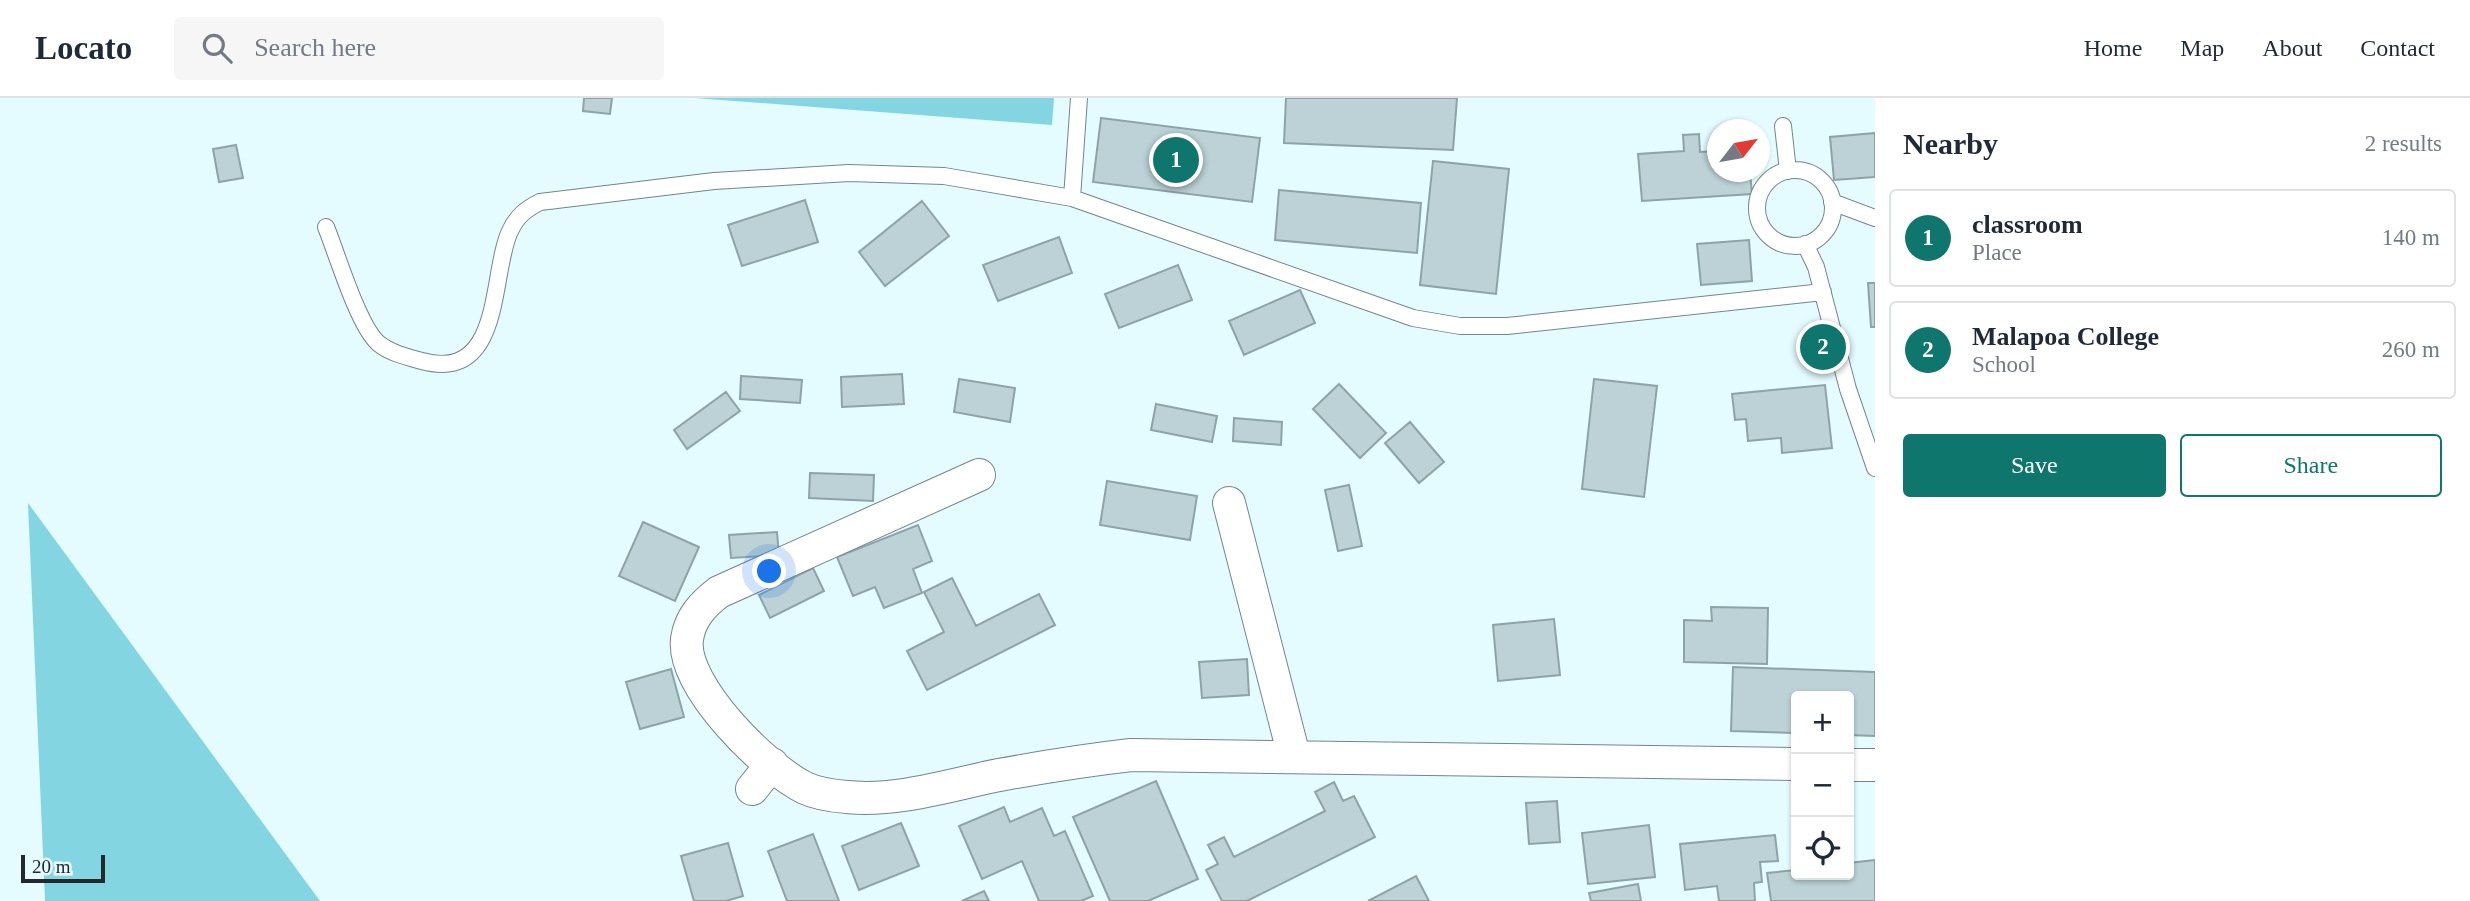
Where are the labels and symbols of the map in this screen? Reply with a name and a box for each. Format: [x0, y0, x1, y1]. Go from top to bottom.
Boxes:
north arrow [1707, 119, 1770, 182]
pin: 1 [1153, 134, 1199, 186]
pin: 2 [1800, 321, 1846, 373]
your location [752, 554, 786, 588]
scale bar [21, 852, 105, 884]

